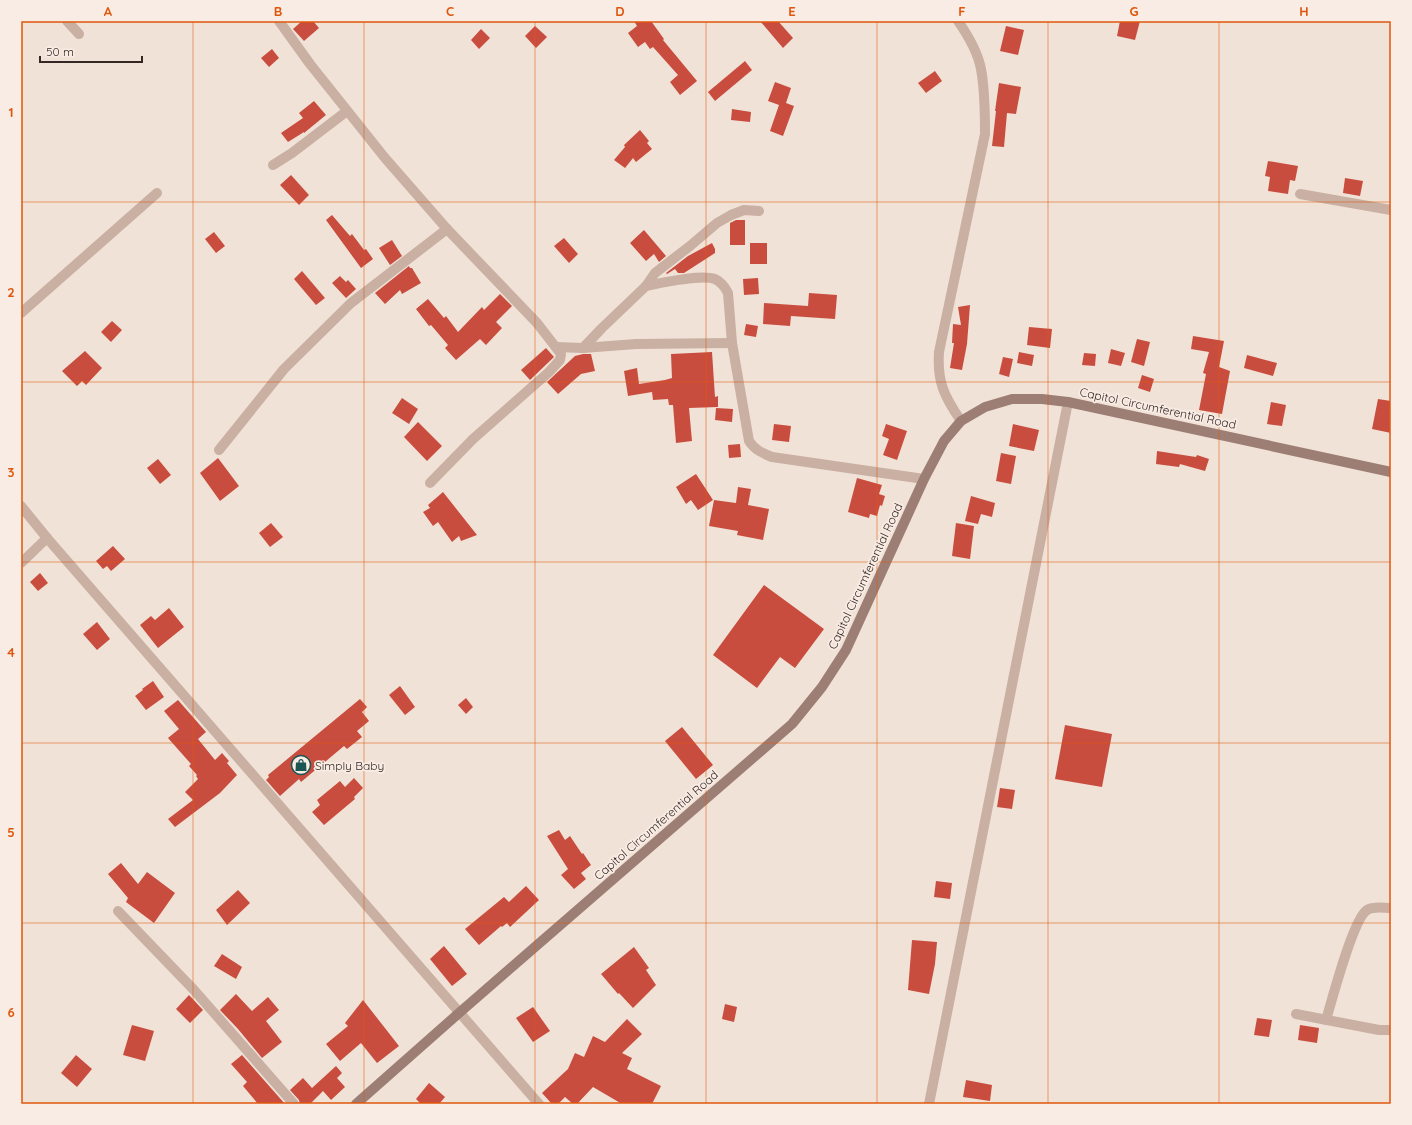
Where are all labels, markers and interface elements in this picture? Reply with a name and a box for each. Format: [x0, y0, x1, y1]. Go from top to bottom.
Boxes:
text: A [104, 3, 113, 19]
text: B [274, 3, 282, 19]
text: C [446, 3, 454, 19]
text: D [615, 3, 625, 19]
text: E [788, 3, 796, 19]
text: F [958, 3, 966, 19]
text: G [1129, 3, 1139, 19]
text: H [1299, 3, 1309, 19]
scale bar [40, 38, 142, 64]
text: 50 m [46, 44, 74, 59]
text: 1 [8, 104, 14, 120]
text: 2 [7, 284, 15, 300]
street label: Capitol Circumferential Road [1078, 384, 1238, 432]
text: 3 [8, 464, 15, 480]
street label: Capitol Circumferential Road [825, 501, 905, 651]
text: 4 [7, 644, 15, 660]
shop icon: Simply Baby [290, 754, 312, 776]
place label: Simply Baby [315, 758, 384, 773]
street label: Capitol Circumferential Road [591, 767, 721, 883]
text: 5 [7, 824, 15, 840]
text: 6 [7, 1004, 15, 1020]

